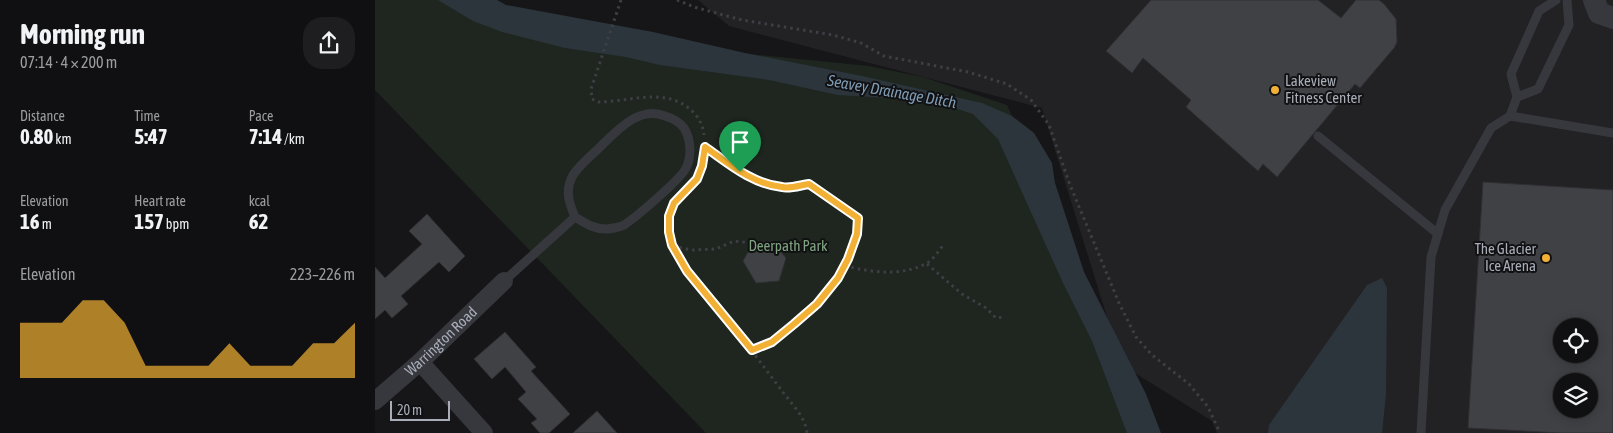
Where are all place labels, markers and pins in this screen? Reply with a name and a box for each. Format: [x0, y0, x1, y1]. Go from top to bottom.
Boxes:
place label: Lakeview Fitness Center [1285, 72, 1362, 106]
marker: Lakeview Fitness Center [1269, 84, 1281, 96]
pin [719, 121, 761, 172]
place label: The Glacier Ice Arena [1474, 240, 1537, 274]
marker: The Glacier Ice Arena [1540, 252, 1552, 264]

